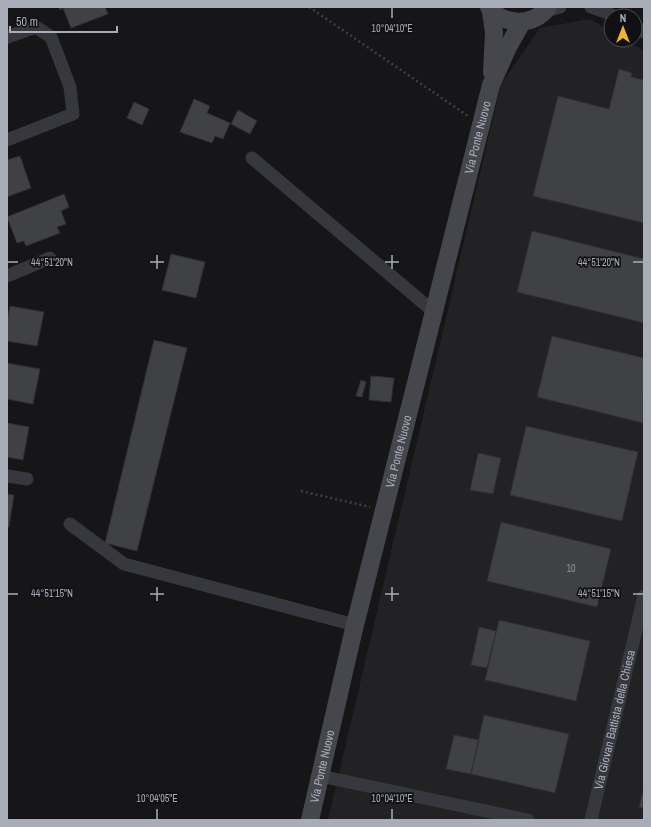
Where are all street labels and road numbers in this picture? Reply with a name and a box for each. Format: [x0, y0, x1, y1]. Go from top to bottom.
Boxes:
street label: Via Ponte Nuovo [461, 99, 495, 175]
street label: Via Ponte Nuovo [382, 414, 416, 490]
street label: Via Giovan Battista della Chiesa [590, 648, 639, 791]
street label: Via Ponte Nuovo [306, 728, 338, 804]

